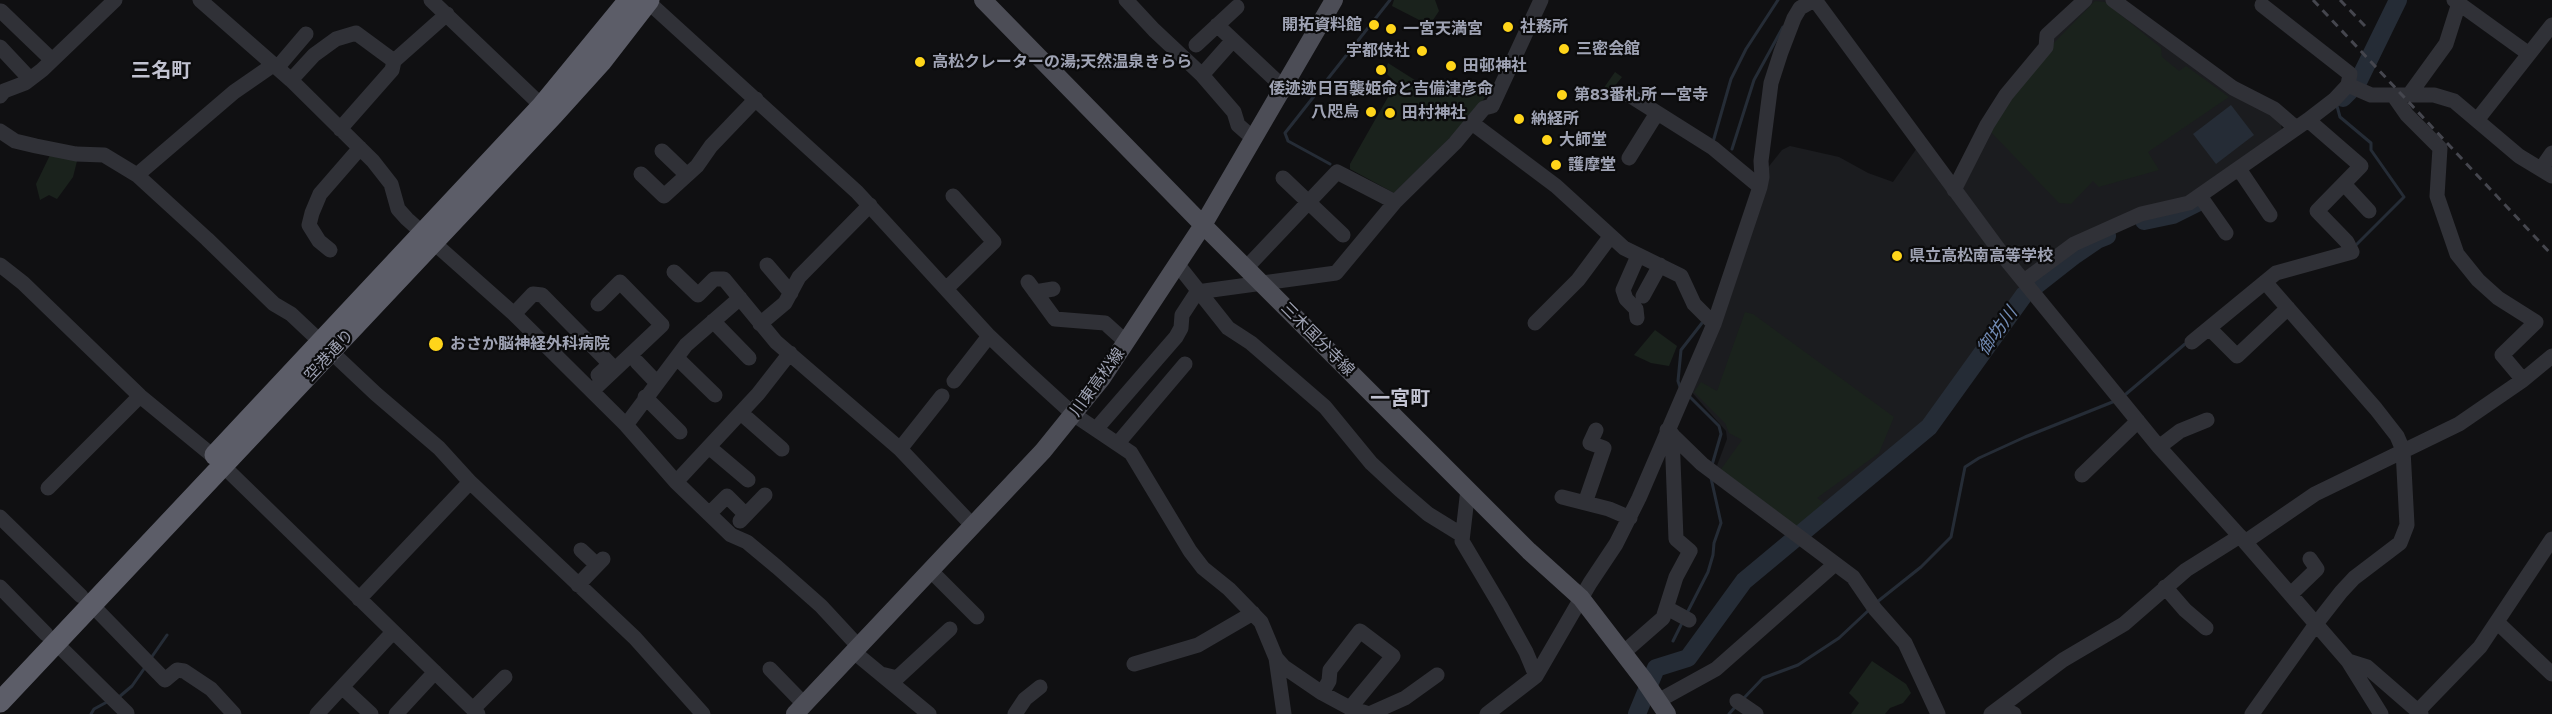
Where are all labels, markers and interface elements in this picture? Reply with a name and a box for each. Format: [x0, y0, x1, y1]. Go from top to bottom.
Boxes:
place label: 開拓資料館 [1282, 15, 1362, 35]
place label: 社務所 [1520, 17, 1568, 37]
marker: 開拓資料館 [1367, 18, 1381, 32]
place label: 一宮天満宮 [1403, 19, 1483, 39]
marker: 社務所 [1501, 20, 1515, 34]
marker: 一宮天満宮 [1384, 22, 1398, 36]
place label: 三密会館 [1576, 39, 1640, 59]
place label: 宇都伎社 [1346, 41, 1410, 61]
marker: 三密会館 [1557, 42, 1571, 56]
marker: 宇都伎社 [1415, 44, 1429, 58]
place label: 高松クレーターの湯;天然温泉きらら [932, 52, 1192, 72]
marker: 高松クレーターの湯;天然温泉きらら [913, 55, 927, 69]
place label: 田邨神社 [1463, 56, 1527, 76]
district label: 三名町 [131, 58, 191, 82]
marker: 田邨神社 [1444, 59, 1458, 73]
marker: 倭迹迹日百襲姫命と吉備津彦命 [1374, 63, 1388, 77]
place label: 倭迹迹日百襲姫命と吉備津彦命 [1269, 79, 1493, 99]
place label: 第83番札所 一宮寺 [1574, 85, 1708, 105]
marker: 第83番札所 一宮寺 [1555, 88, 1569, 102]
place label: 八咫烏 [1311, 102, 1359, 122]
place label: 田村神社 [1402, 103, 1466, 123]
marker: 八咫烏 [1364, 105, 1378, 119]
marker: 田村神社 [1383, 106, 1397, 120]
place label: 納経所 [1531, 109, 1579, 129]
marker: 納経所 [1512, 112, 1526, 126]
place label: 大師堂 [1559, 130, 1607, 150]
marker: 大師堂 [1540, 133, 1554, 147]
place label: 護摩堂 [1568, 155, 1616, 175]
marker: 護摩堂 [1549, 158, 1563, 172]
place label: 県立高松南高等学校 [1909, 246, 2053, 266]
marker: 県立高松南高等学校 [1890, 249, 1904, 263]
street label: 三木国分寺線 [1277, 298, 1359, 380]
water label: 御坊川 [1972, 303, 2022, 359]
street label: 空港通り [300, 325, 358, 385]
place label: おさか脳神経外科病院 [450, 334, 610, 354]
marker: おさか脳神経外科病院 [427, 335, 445, 353]
street label: 川東高松線 [1066, 344, 1128, 420]
district label: 一宮町 [1370, 386, 1430, 410]

